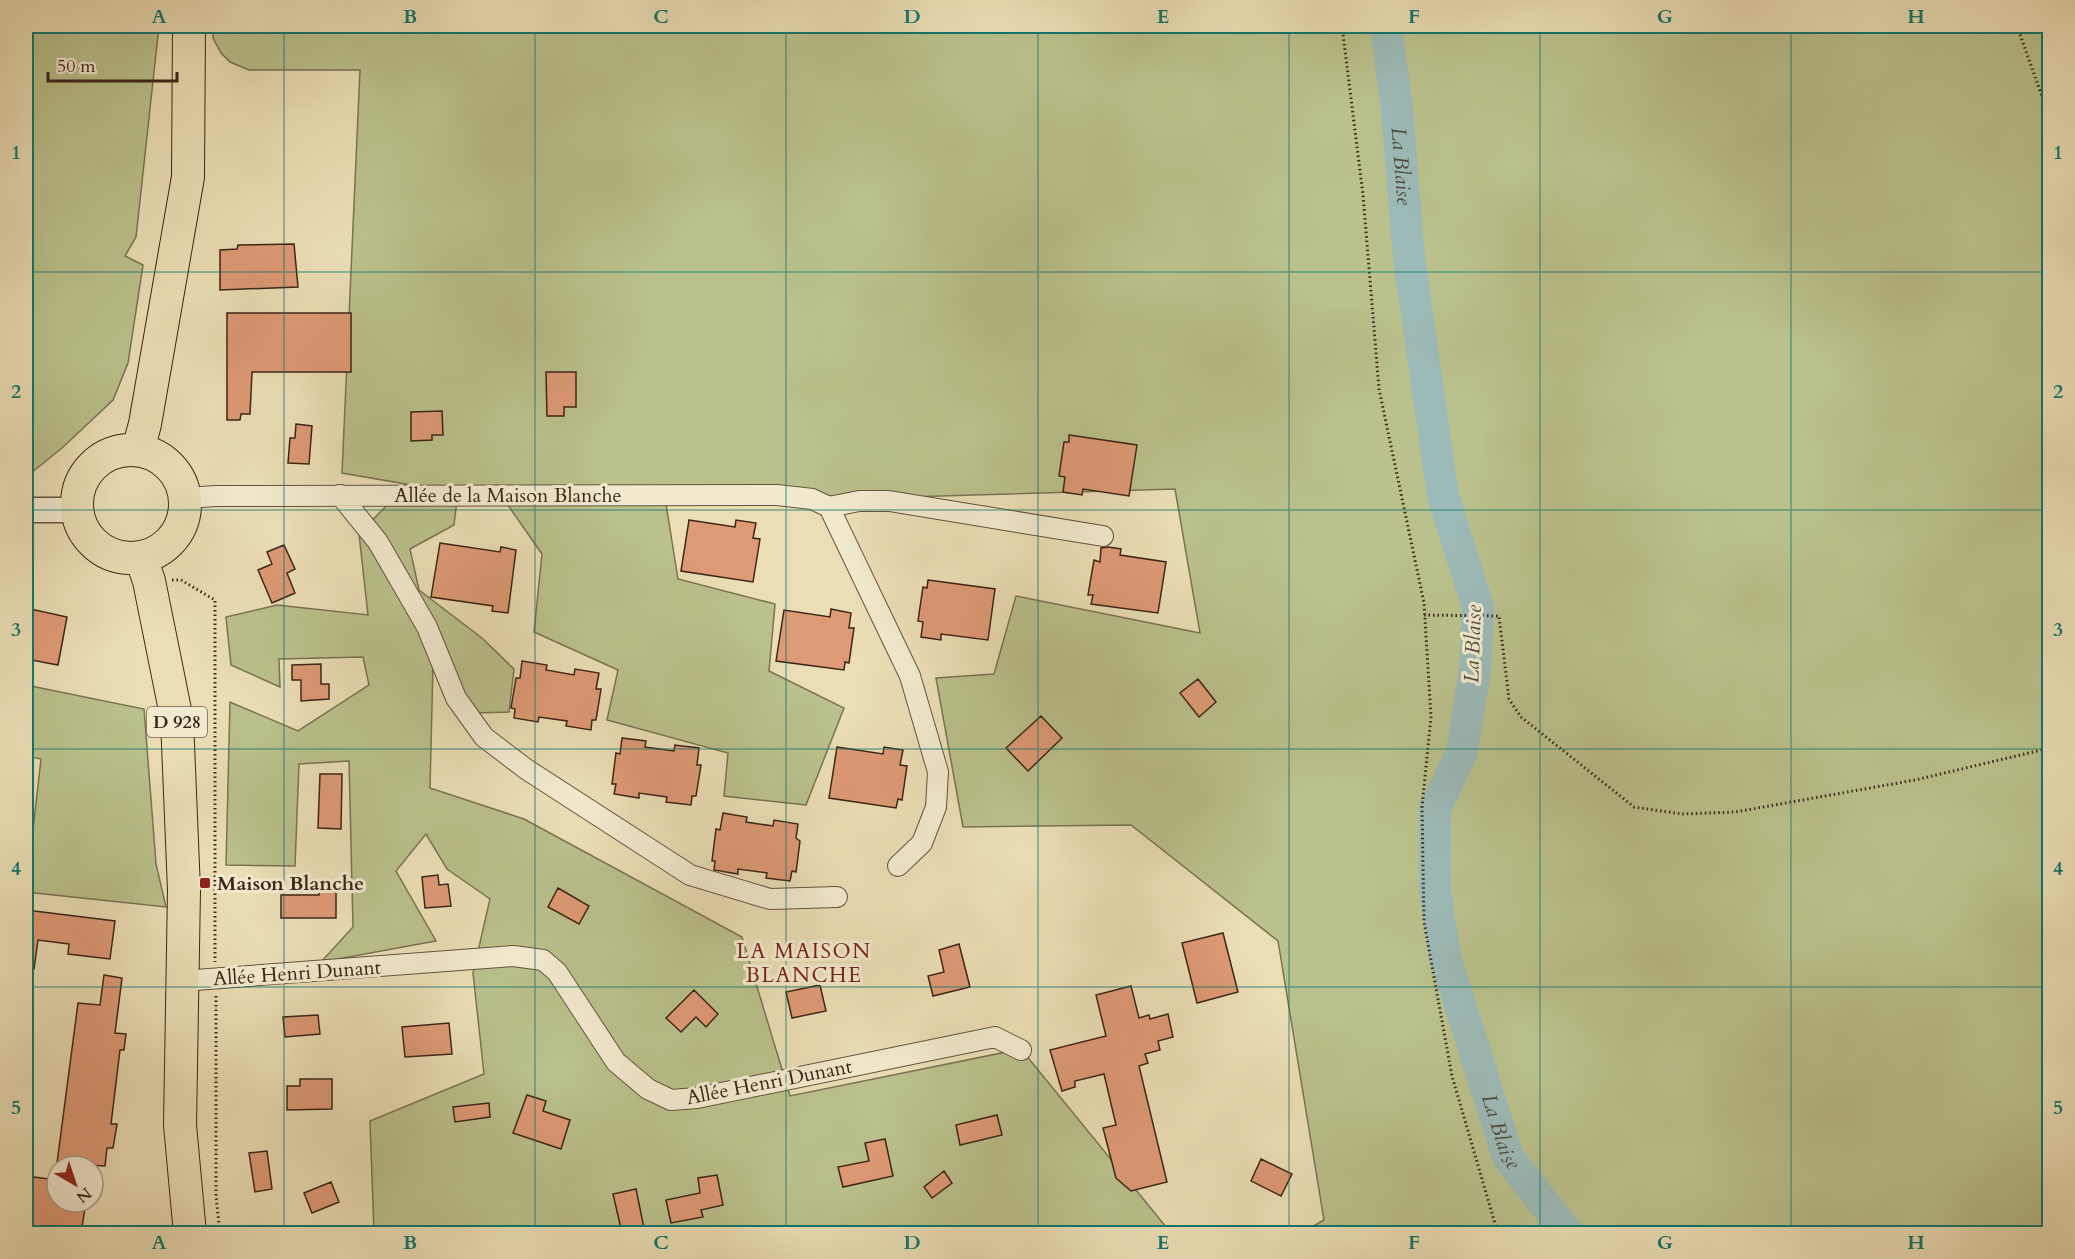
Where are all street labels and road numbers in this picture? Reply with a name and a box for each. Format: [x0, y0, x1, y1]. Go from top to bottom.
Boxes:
street label: Allée de la Maison Blanche [394, 482, 622, 509]
road number: D 928 [147, 707, 207, 737]
street label: Allée Henri Dunant [212, 954, 383, 992]
street label: Allée Henri Dunant [684, 1053, 855, 1111]

